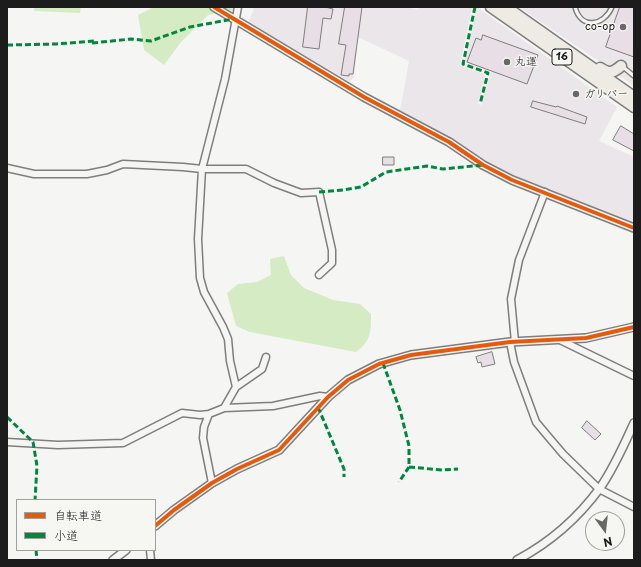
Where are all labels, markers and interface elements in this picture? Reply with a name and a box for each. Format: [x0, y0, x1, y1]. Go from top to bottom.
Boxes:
place label: co-op [585, 20, 615, 34]
marker: co-op [618, 22, 628, 32]
road number: 16 [552, 49, 572, 65]
place label: 丸運 [515, 55, 537, 69]
marker: 丸運 [502, 57, 512, 67]
place label: ガリバー [584, 87, 628, 101]
marker: ガリバー [571, 89, 581, 99]
legend [16, 499, 156, 551]
text: 自転車道 [54, 506, 102, 524]
north arrow [585, 511, 625, 551]
text: 小道 [54, 526, 78, 544]
text: N [602, 533, 614, 551]

